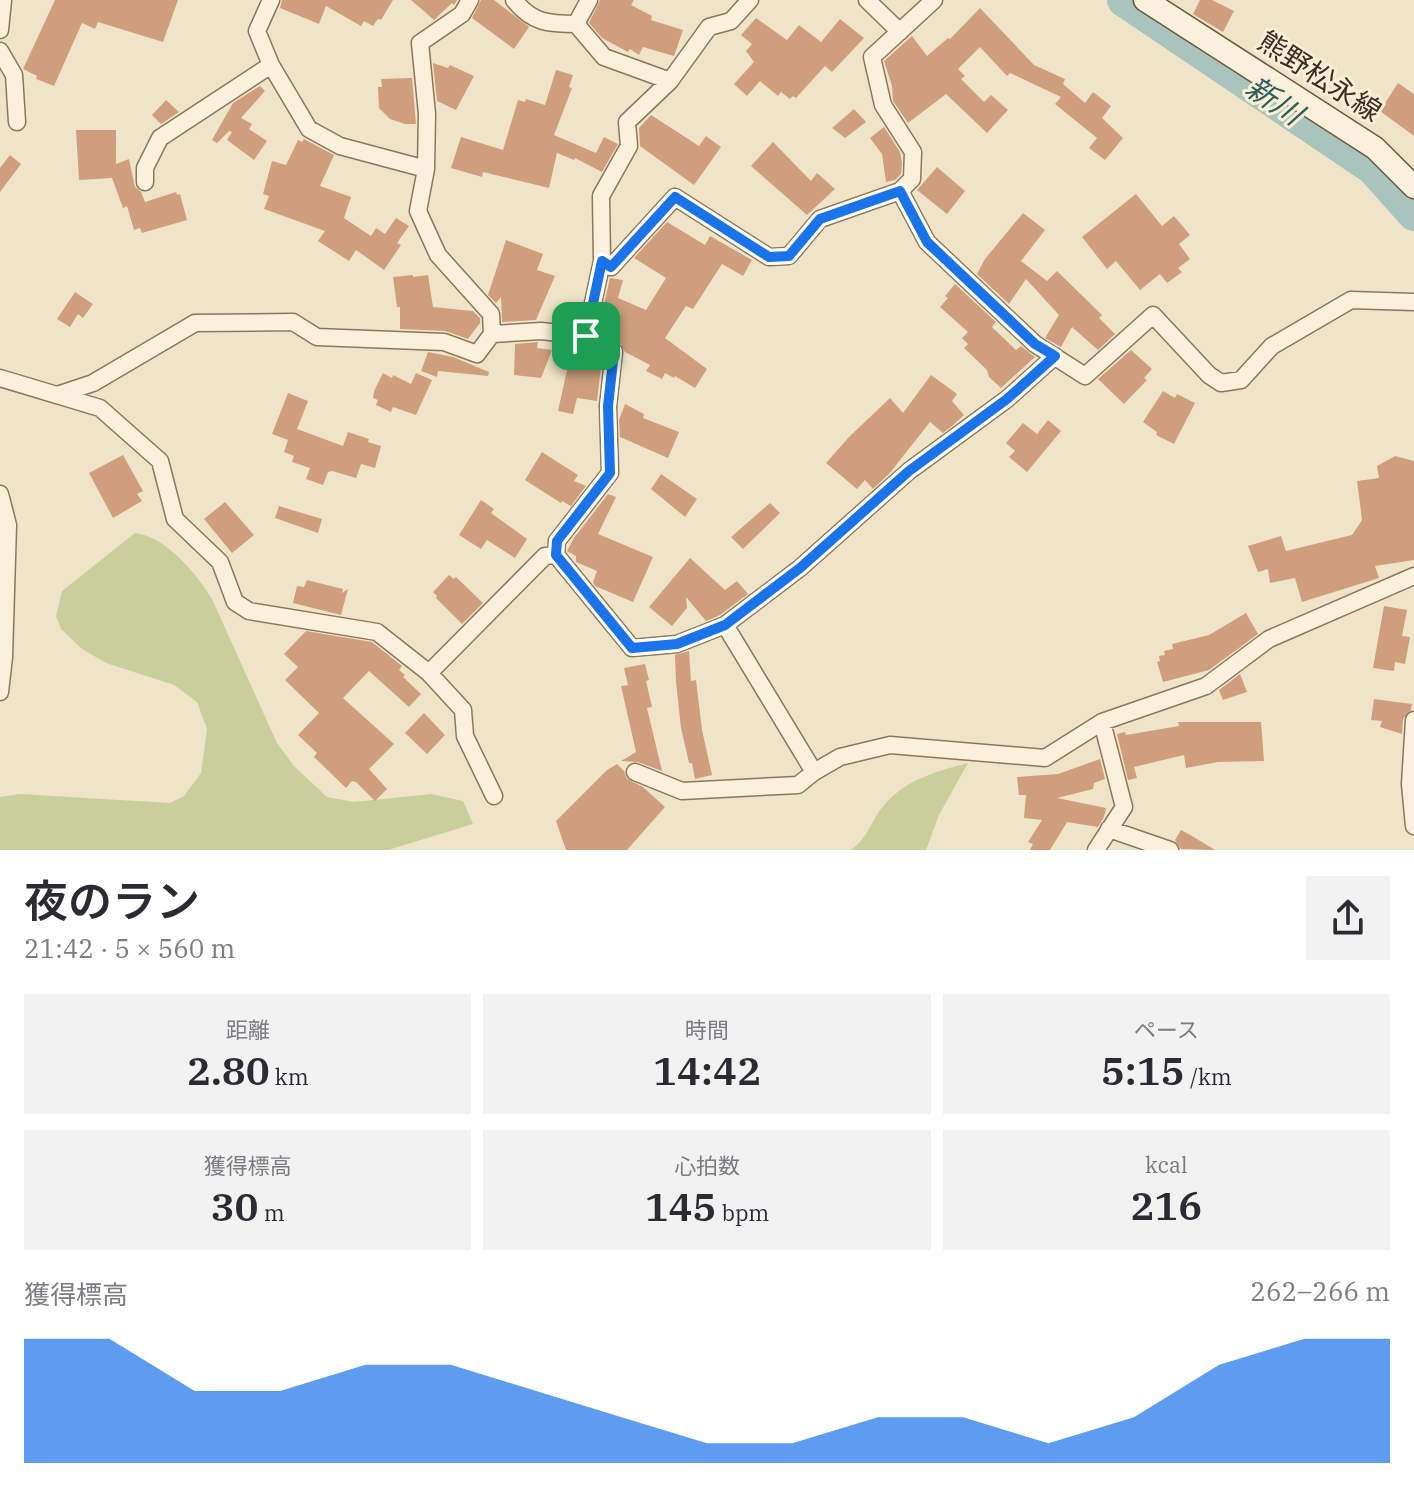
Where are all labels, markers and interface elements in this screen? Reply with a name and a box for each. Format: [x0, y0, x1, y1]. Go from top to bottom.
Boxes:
street label: 熊野松永線 [1251, 22, 1389, 129]
water label: 新川 [1239, 67, 1313, 134]
pin [552, 302, 620, 370]
icon: arrive [564, 314, 608, 358]
text: 夜のラン [24, 872, 200, 929]
button: share [1306, 876, 1390, 960]
text: 21:42 · 5 × 560 m [24, 931, 235, 965]
text: 距離 [226, 1015, 270, 1044]
text: 時間 [685, 1015, 729, 1044]
text: ペース [1134, 1015, 1199, 1044]
text: 2.80 [187, 1044, 270, 1096]
text: 14:42 [653, 1044, 761, 1096]
text: 5:15 [1101, 1044, 1185, 1096]
text: km [270, 1062, 309, 1091]
text: /km [1185, 1062, 1232, 1091]
text: kcal [1145, 1150, 1188, 1179]
text: 獲得標高 [204, 1151, 292, 1180]
text: 心拍数 [674, 1151, 740, 1180]
text: 216 [1130, 1179, 1202, 1231]
text: 30 [211, 1180, 259, 1232]
text: 145 [645, 1180, 717, 1232]
text: m [259, 1198, 285, 1227]
text: bpm [717, 1198, 769, 1227]
text: 262–266 m [1250, 1274, 1390, 1308]
text: 獲得標高 [24, 1277, 128, 1311]

